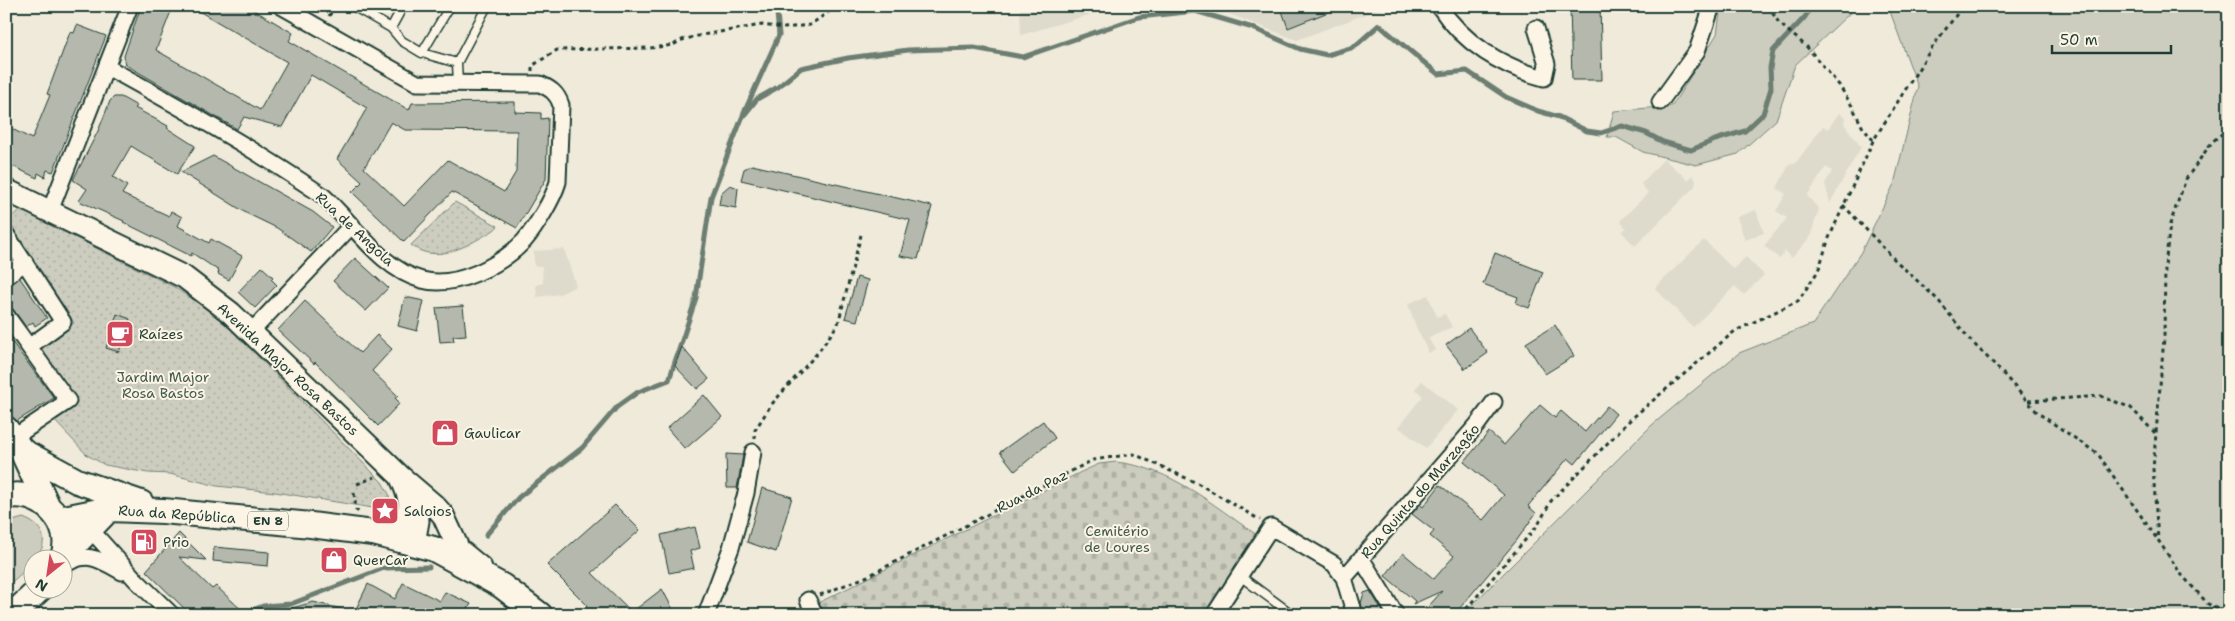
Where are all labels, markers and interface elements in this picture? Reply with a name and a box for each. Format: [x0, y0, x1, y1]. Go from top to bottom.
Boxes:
scale bar [2052, 22, 2171, 54]
text: 50 m [2060, 30, 2098, 50]
street label: Rua de Angola [312, 188, 398, 270]
street label: Avenida Major Rosa Bastos [213, 299, 363, 439]
cafe icon: Raízes [105, 319, 135, 349]
place label: Raízes [139, 325, 183, 343]
park label: Jardim Major Rosa Bastos [117, 368, 210, 402]
shop icon: Gaulicar [430, 418, 460, 448]
street label: Rua Quinta do Marzagão [1357, 420, 1483, 562]
place label: Gaulicar [464, 424, 521, 442]
street label: Rua da Paz [993, 465, 1071, 517]
place icon: Saloios [370, 496, 400, 526]
street label: Rua da República [118, 501, 237, 527]
place label: Saloios [404, 502, 452, 520]
road number: EN 8 [248, 512, 288, 530]
park label: Cemitério de Loures [1084, 522, 1150, 556]
fuel station icon: Prio [129, 527, 159, 557]
place label: Prio [163, 533, 189, 551]
shop icon: QuerCar [319, 545, 349, 575]
north arrow [22, 548, 72, 598]
place label: QuerCar [353, 551, 409, 569]
text: N [32, 575, 51, 596]

